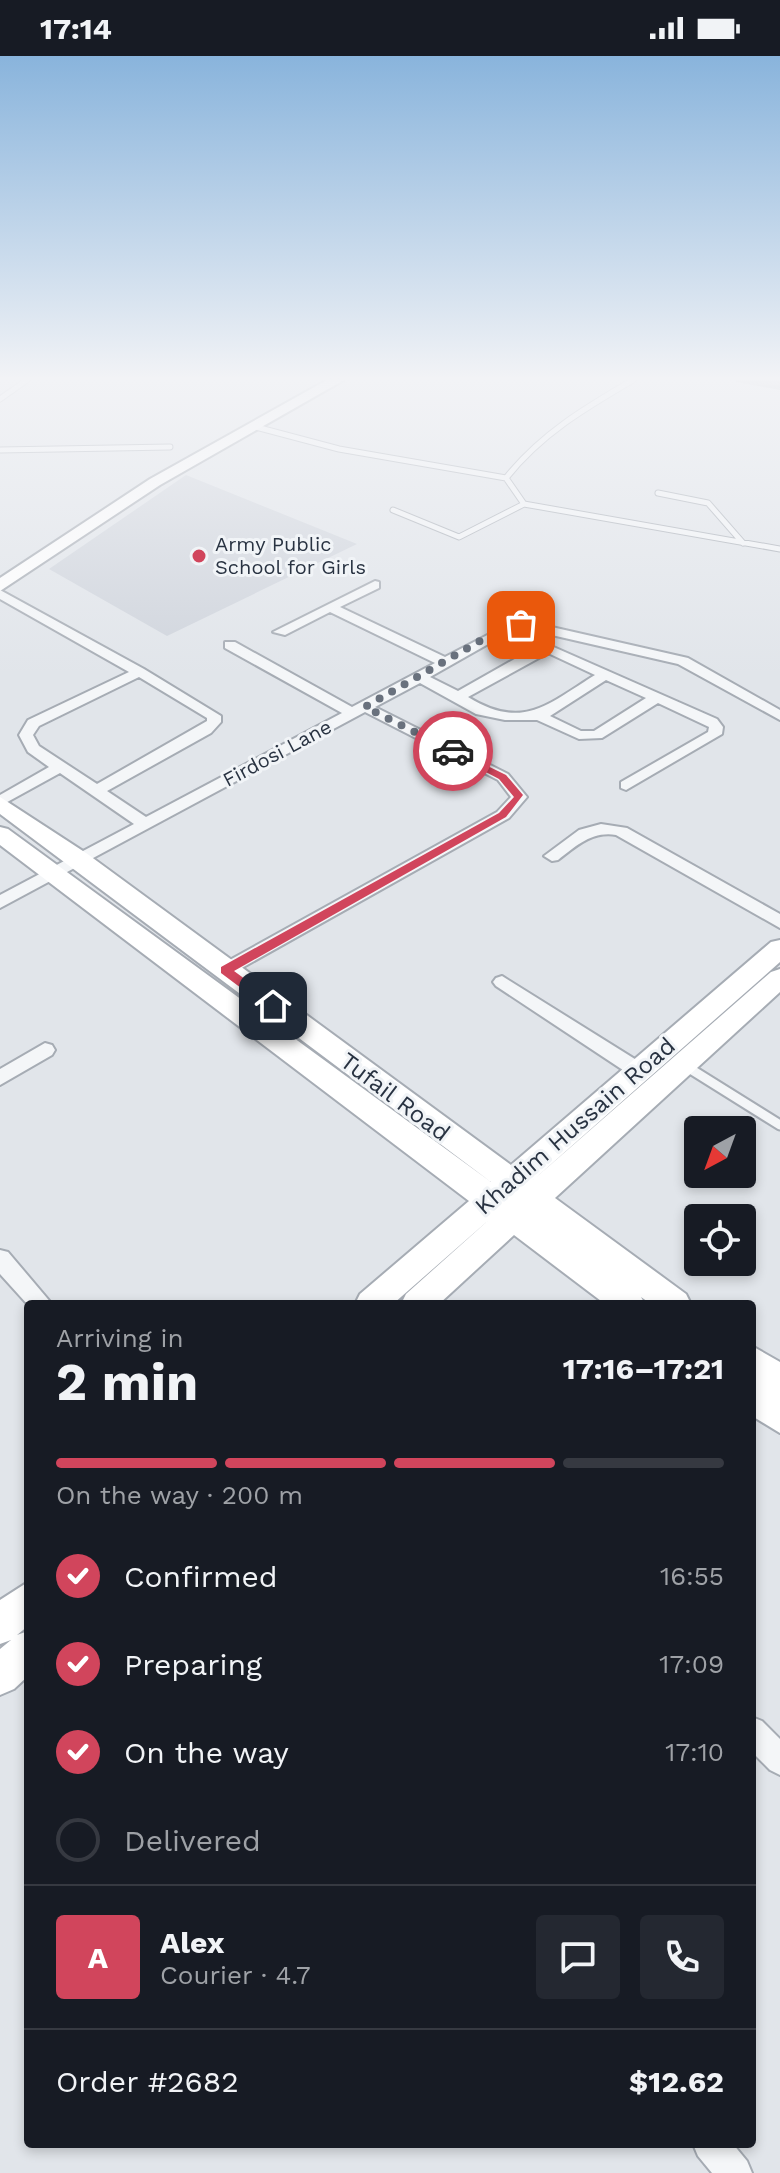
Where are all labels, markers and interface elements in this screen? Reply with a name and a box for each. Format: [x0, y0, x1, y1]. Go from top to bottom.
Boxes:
text: 17:14 [40, 11, 112, 46]
place label: Army Public School for Girls [215, 532, 366, 579]
marker: Army Public School for Girls [190, 547, 208, 565]
pin [487, 591, 555, 659]
icon: bag [499, 603, 543, 647]
courier [413, 711, 493, 791]
street label: Firdosi Lane [218, 714, 336, 792]
icon: car [431, 729, 475, 773]
pin [239, 972, 307, 1040]
icon: home [251, 984, 295, 1028]
street label: Khadim Hussain Road [469, 1032, 681, 1220]
street label: Tufail Road [335, 1047, 455, 1147]
north arrow [684, 1116, 756, 1188]
map controls [684, 1116, 756, 1276]
button: locate [684, 1204, 756, 1276]
text: Arriving in [56, 1323, 184, 1353]
text: 17:16–17:21 [563, 1351, 724, 1386]
text: 2 min [56, 1352, 198, 1413]
text: On the way · 200 m [56, 1480, 303, 1510]
icon: check [56, 1554, 100, 1598]
text: Confirmed [124, 1559, 278, 1594]
text: 16:55 [660, 1561, 724, 1591]
icon: check [56, 1642, 100, 1686]
text: Preparing [124, 1647, 262, 1682]
text: 17:09 [659, 1649, 724, 1679]
icon: check [56, 1730, 100, 1774]
text: On the way [124, 1735, 289, 1770]
text: 17:10 [665, 1737, 724, 1767]
text: Delivered [124, 1823, 261, 1858]
button: chat [536, 1915, 620, 1999]
button: phone [640, 1915, 724, 1999]
text: Alex [160, 1925, 224, 1960]
text: A [88, 1940, 108, 1975]
text: Courier · 4.7 [160, 1960, 310, 1990]
text: Order #2682 [56, 2064, 239, 2099]
text: $12.62 [629, 2064, 724, 2099]

